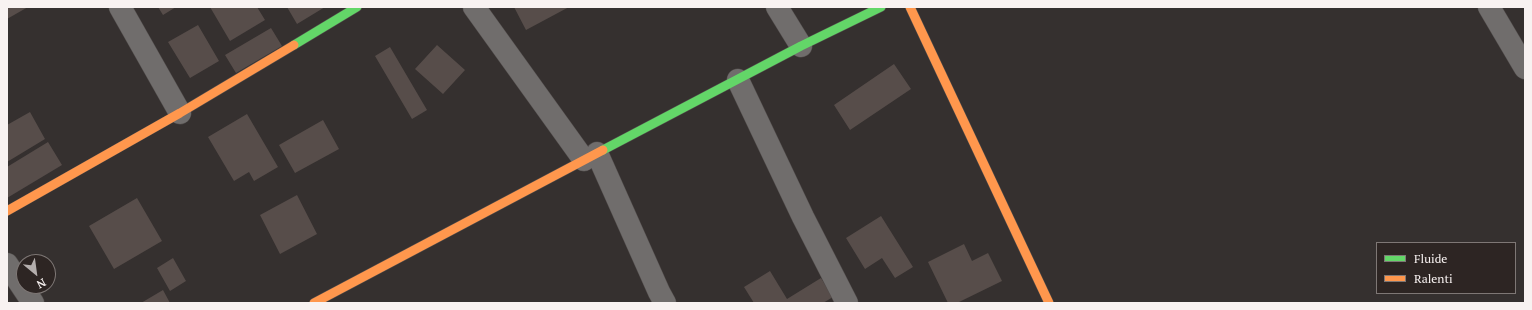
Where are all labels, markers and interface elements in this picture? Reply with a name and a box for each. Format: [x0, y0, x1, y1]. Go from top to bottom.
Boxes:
legend [1376, 242, 1516, 294]
text: Fluide [1414, 251, 1447, 266]
north arrow [16, 254, 56, 294]
text: Ralenti [1414, 271, 1453, 286]
text: N [34, 275, 48, 292]

